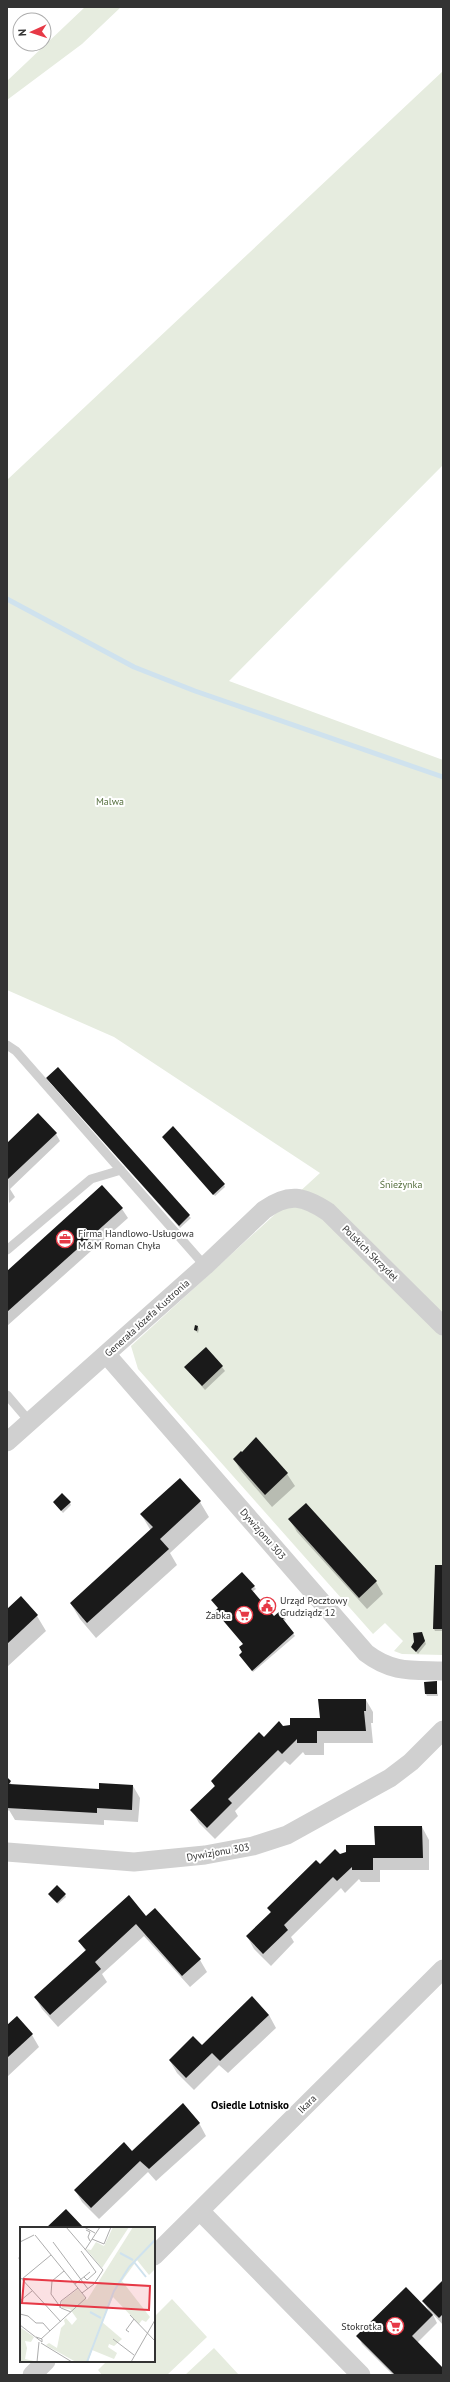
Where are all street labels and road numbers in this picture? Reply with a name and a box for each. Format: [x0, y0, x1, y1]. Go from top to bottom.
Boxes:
street label: Polskich Skrzydeł [339, 1222, 401, 1284]
street label: Generała Józefa Kustronia [102, 1276, 192, 1360]
street label: Dywizjonu 303 [237, 1506, 289, 1562]
street label: Dywizjonu 303 [186, 1840, 250, 1864]
street label: Ikara [295, 2092, 319, 2116]

